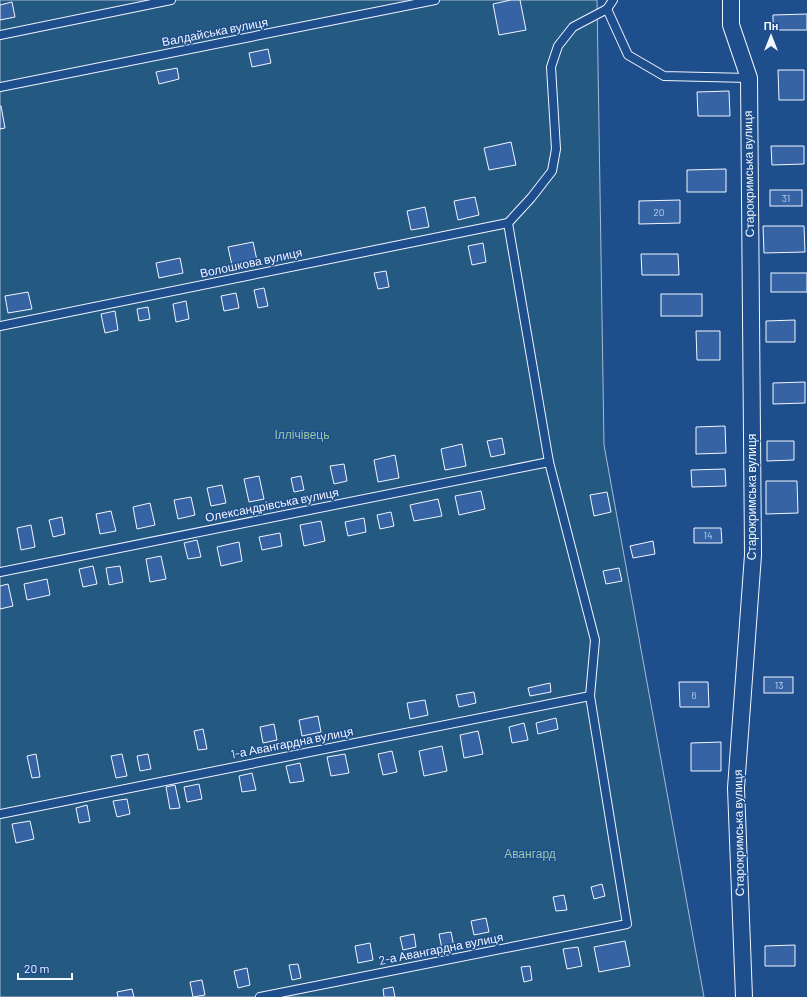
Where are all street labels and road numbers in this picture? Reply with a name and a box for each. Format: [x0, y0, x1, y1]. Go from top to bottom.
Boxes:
street label: Валдайська вулиця [161, 14, 269, 49]
street label: Старокримська вулиця [740, 111, 757, 237]
street label: Волошкова вулиця [198, 244, 303, 281]
street label: Старокримська вулиця [744, 434, 759, 560]
street label: Олександрівська вулиця [204, 484, 340, 525]
street label: 1-а Авангардна вулиця [229, 723, 354, 762]
street label: Старокримська вулиця [730, 770, 747, 896]
street label: 2-а Авангардна вулиця [377, 929, 504, 968]

